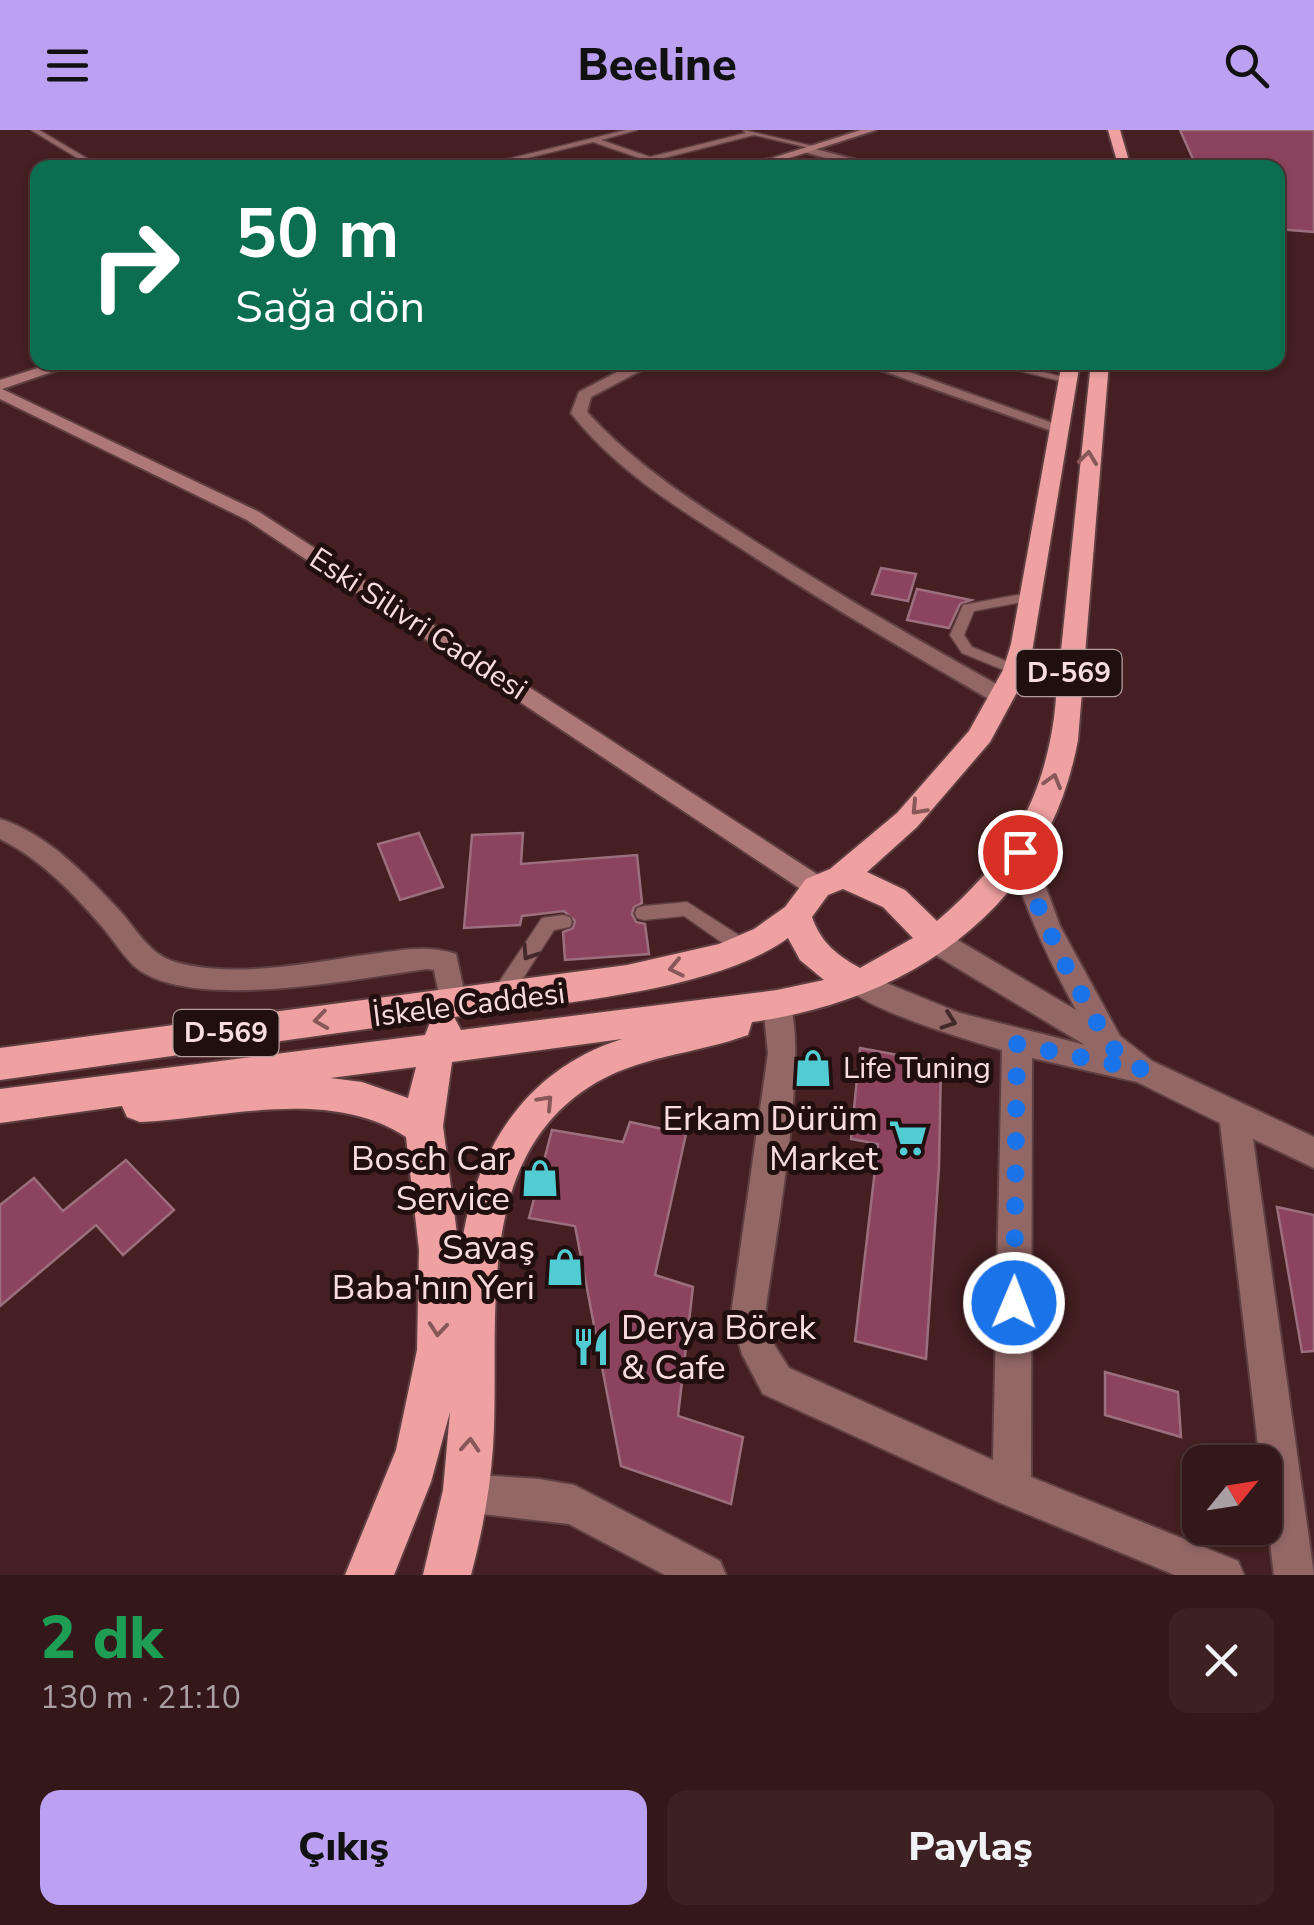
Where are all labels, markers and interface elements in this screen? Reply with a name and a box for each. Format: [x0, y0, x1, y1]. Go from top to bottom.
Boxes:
text: Beeline [577, 35, 737, 96]
icon: menu [40, 38, 95, 93]
icon: search [1219, 38, 1274, 93]
text: 50 m [235, 186, 399, 282]
icon: right [70, 200, 200, 330]
text: Sağa dön [235, 277, 425, 338]
one-way arrow [1077, 450, 1098, 466]
street label: Eski Silivri Caddesi [301, 538, 535, 710]
road number: D-569 [1016, 650, 1122, 696]
one-way arrow [1042, 773, 1063, 790]
one-way arrow [912, 796, 930, 814]
pin [978, 810, 1063, 895]
icon: arrive [993, 825, 1048, 880]
one-way arrow [523, 942, 542, 960]
one-way arrow [668, 956, 685, 977]
street label: İskele Caddesi [371, 973, 567, 1037]
one-way arrow [312, 1008, 329, 1029]
one-way arrow [939, 1009, 956, 1029]
road number: D-569 [174, 1010, 278, 1056]
shop icon: Life Tuning [792, 1047, 834, 1089]
place label: Life Tuning [843, 1048, 991, 1089]
place label: Erkam Dürüm Market [663, 1095, 879, 1182]
one-way arrow [534, 1096, 552, 1114]
supermarket icon: Erkam Dürüm Market [887, 1117, 929, 1159]
place label: Bosch Car Service [351, 1135, 510, 1222]
shop icon: Bosch Car Service [519, 1157, 561, 1199]
place label: Savaş Baba'nın Yeri [332, 1224, 535, 1311]
shop icon: Savaş Baba'nın Yeri [544, 1246, 586, 1288]
position arrow [962, 1251, 1066, 1355]
place label: Derya Börek & Cafe [621, 1304, 816, 1391]
one-way arrow [428, 1322, 450, 1338]
restaurant icon: Derya Börek & Cafe [570, 1326, 612, 1368]
one-way arrow [459, 1437, 480, 1453]
north arrow [1182, 1445, 1282, 1545]
map controls [1182, 1445, 1282, 1545]
text: 2 dk [40, 1597, 163, 1679]
button: close [1169, 1608, 1274, 1713]
text: 130 m · 21:10 [40, 1676, 241, 1719]
button: Çıkış [40, 1790, 647, 1905]
button: Paylaş [667, 1790, 1274, 1905]

